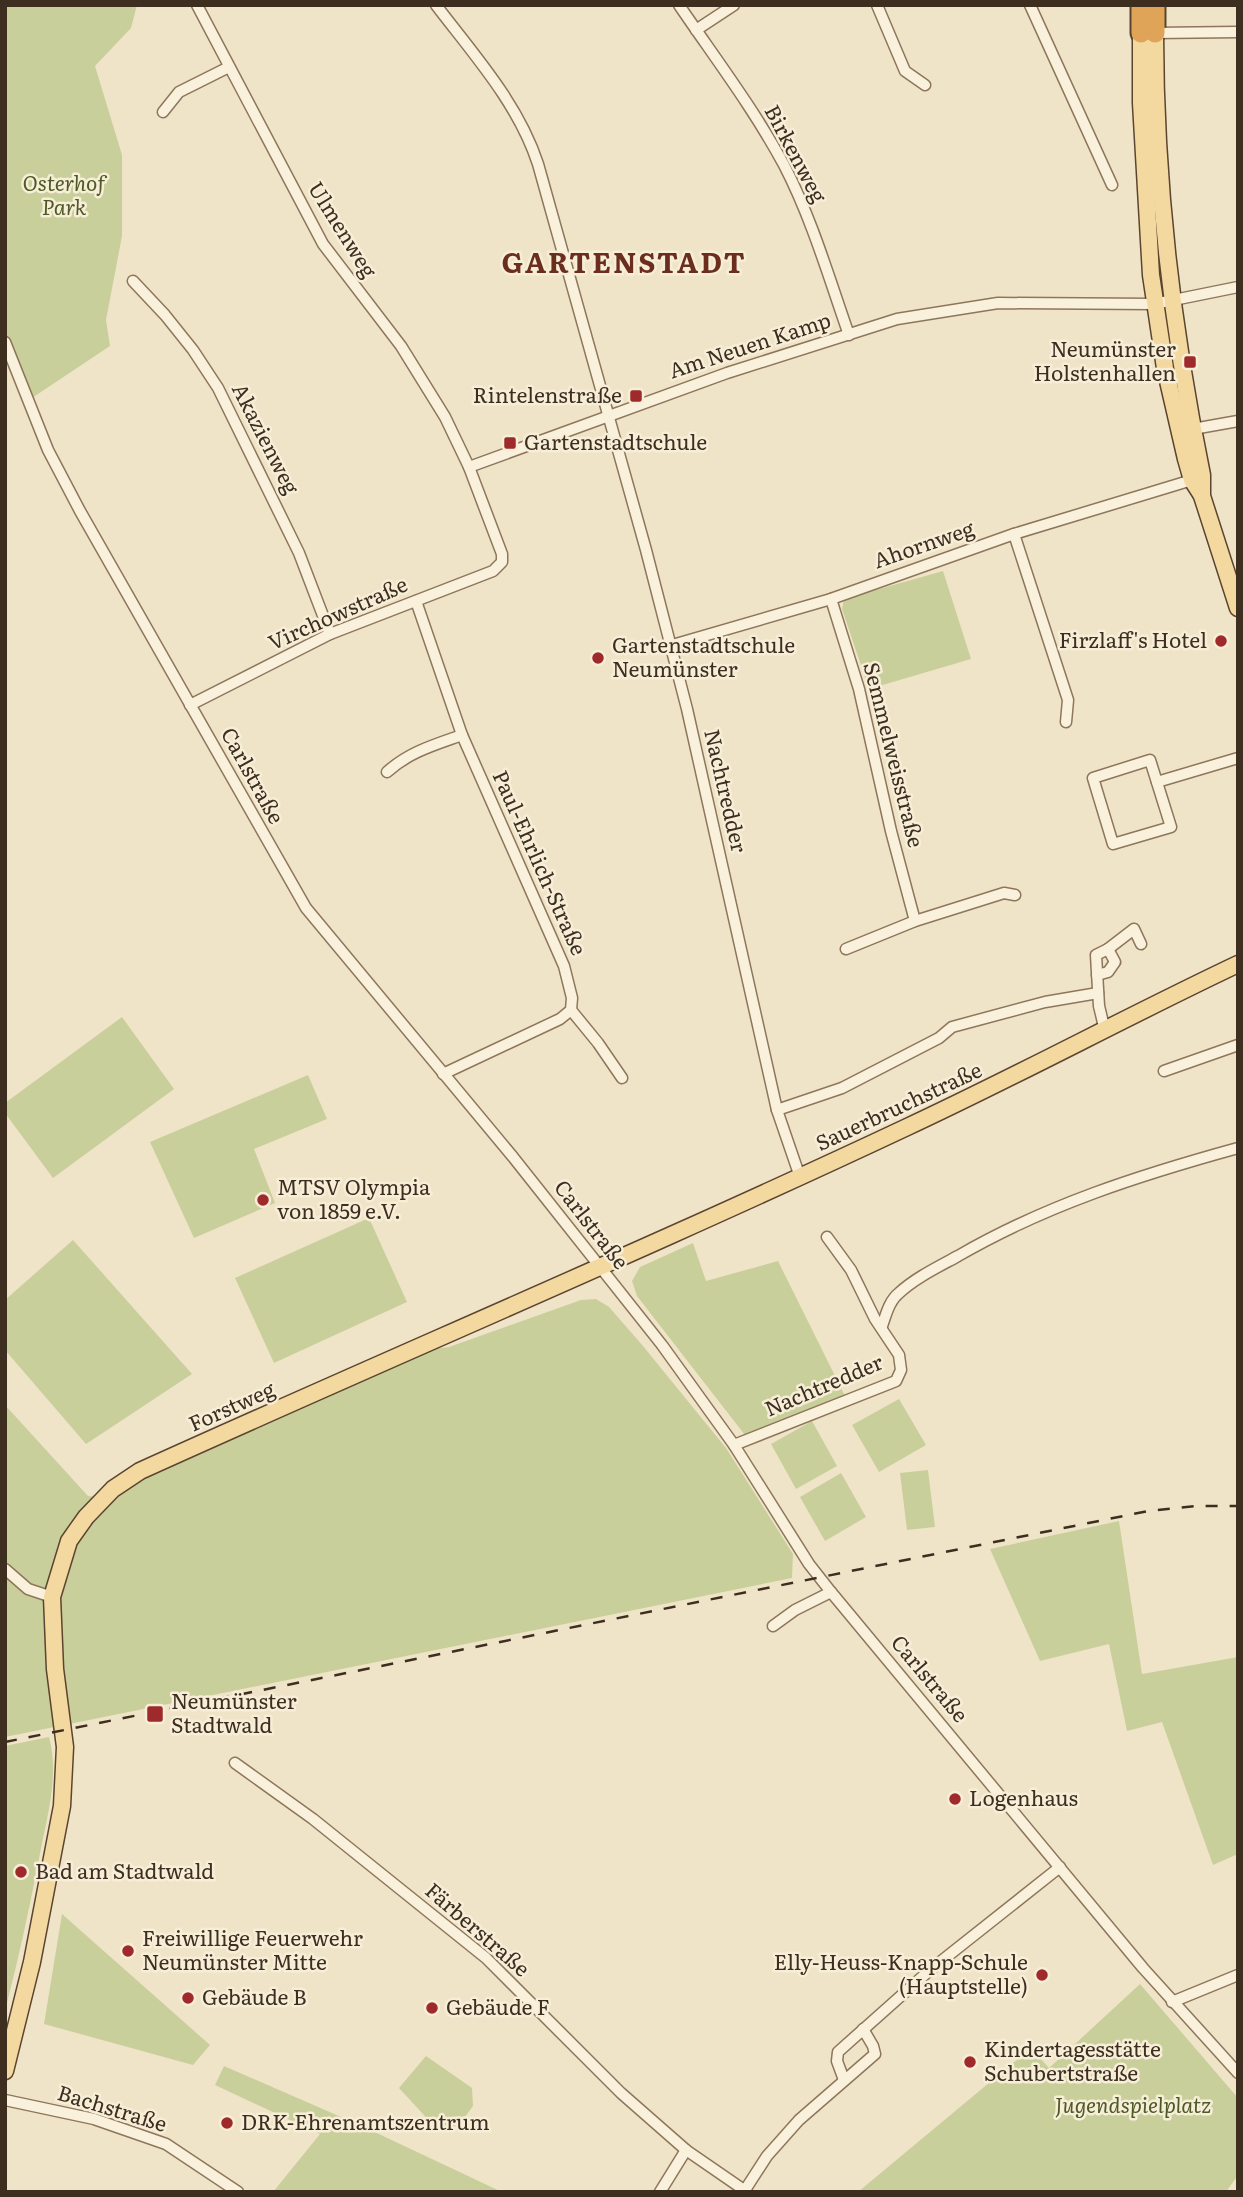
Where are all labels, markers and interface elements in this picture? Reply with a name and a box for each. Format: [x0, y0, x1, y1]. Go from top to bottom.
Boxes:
street label: Birkenweg [758, 98, 836, 208]
park label: Osterhof Park [23, 166, 107, 221]
street label: Ulmenweg [302, 175, 386, 283]
district label: GARTENSTADT [501, 240, 747, 282]
street label: Am Neuen Kamp [664, 303, 834, 384]
place label: Neumünster Holstenhallen [1034, 332, 1176, 387]
marker: Neumünster Holstenhallen [1182, 354, 1198, 370]
street label: Akazienweg [226, 377, 309, 499]
place label: Rintelenstraße [473, 378, 622, 409]
marker: Rintelenstraße [628, 388, 644, 404]
place label: Gartenstadtschule [524, 425, 707, 456]
marker: Gartenstadtschule [502, 435, 518, 451]
street label: Ahornweg [869, 511, 978, 574]
street label: Virchowstraße [262, 567, 412, 656]
place label: Firzlaff's Hotel [1059, 623, 1207, 654]
place label: Gartenstadtschule Neumünster [612, 628, 795, 683]
marker: Firzlaff's Hotel [1213, 633, 1229, 649]
marker: Gartenstadtschule Neumünster [590, 650, 606, 666]
street label: Semmelweisstraße [857, 659, 933, 850]
street label: Carlstraße [215, 721, 293, 829]
street label: Nachtredder [698, 726, 757, 855]
street label: Paul-Ehrlich-Straße [487, 765, 596, 960]
street label: Sauerbruchstraße [810, 1053, 986, 1157]
place label: MTSV Olympia von 1859 e.V. [277, 1170, 431, 1225]
street label: Carlstraße [548, 1172, 638, 1275]
marker: MTSV Olympia von 1859 e.V. [255, 1192, 271, 1208]
street label: Nachtredder [759, 1345, 887, 1423]
street label: Forstweg [183, 1372, 279, 1438]
street label: Carlstraße [885, 1627, 977, 1728]
place label: Neumünster Stadtwald [171, 1684, 297, 1739]
marker: Neumünster Stadtwald [145, 1704, 165, 1724]
place label: Logenhaus [969, 1781, 1078, 1812]
marker: Logenhaus [947, 1791, 963, 1807]
place label: Bad am Stadtwald [35, 1854, 214, 1885]
marker: Bad am Stadtwald [13, 1864, 29, 1880]
street label: Färberstraße [420, 1874, 538, 1982]
place label: Freiwillige Feuerwehr Neumünster Mitte [142, 1921, 363, 1976]
marker: Freiwillige Feuerwehr Neumünster Mitte [120, 1943, 136, 1959]
place label: Elly-Heuss-Knapp-Schule (Hauptstelle) [774, 1945, 1028, 2000]
marker: Elly-Heuss-Knapp-Schule (Hauptstelle) [1034, 1967, 1050, 1983]
place label: Gebäude B [202, 1980, 307, 2011]
marker: Gebäude B [180, 1990, 196, 2006]
place label: Gebäude F [446, 1990, 550, 2021]
marker: Gebäude F [424, 2000, 440, 2016]
place label: Kindertagesstätte Schubertstraße [984, 2032, 1161, 2087]
marker: Kindertagesstätte Schubertstraße [962, 2054, 978, 2070]
street label: Bachstraße [54, 2075, 171, 2138]
park label: Jugendspielplatz [1055, 2088, 1211, 2119]
place label: DRK-Ehrenamtszentrum [241, 2105, 490, 2136]
marker: DRK-Ehrenamtszentrum [219, 2115, 235, 2131]

